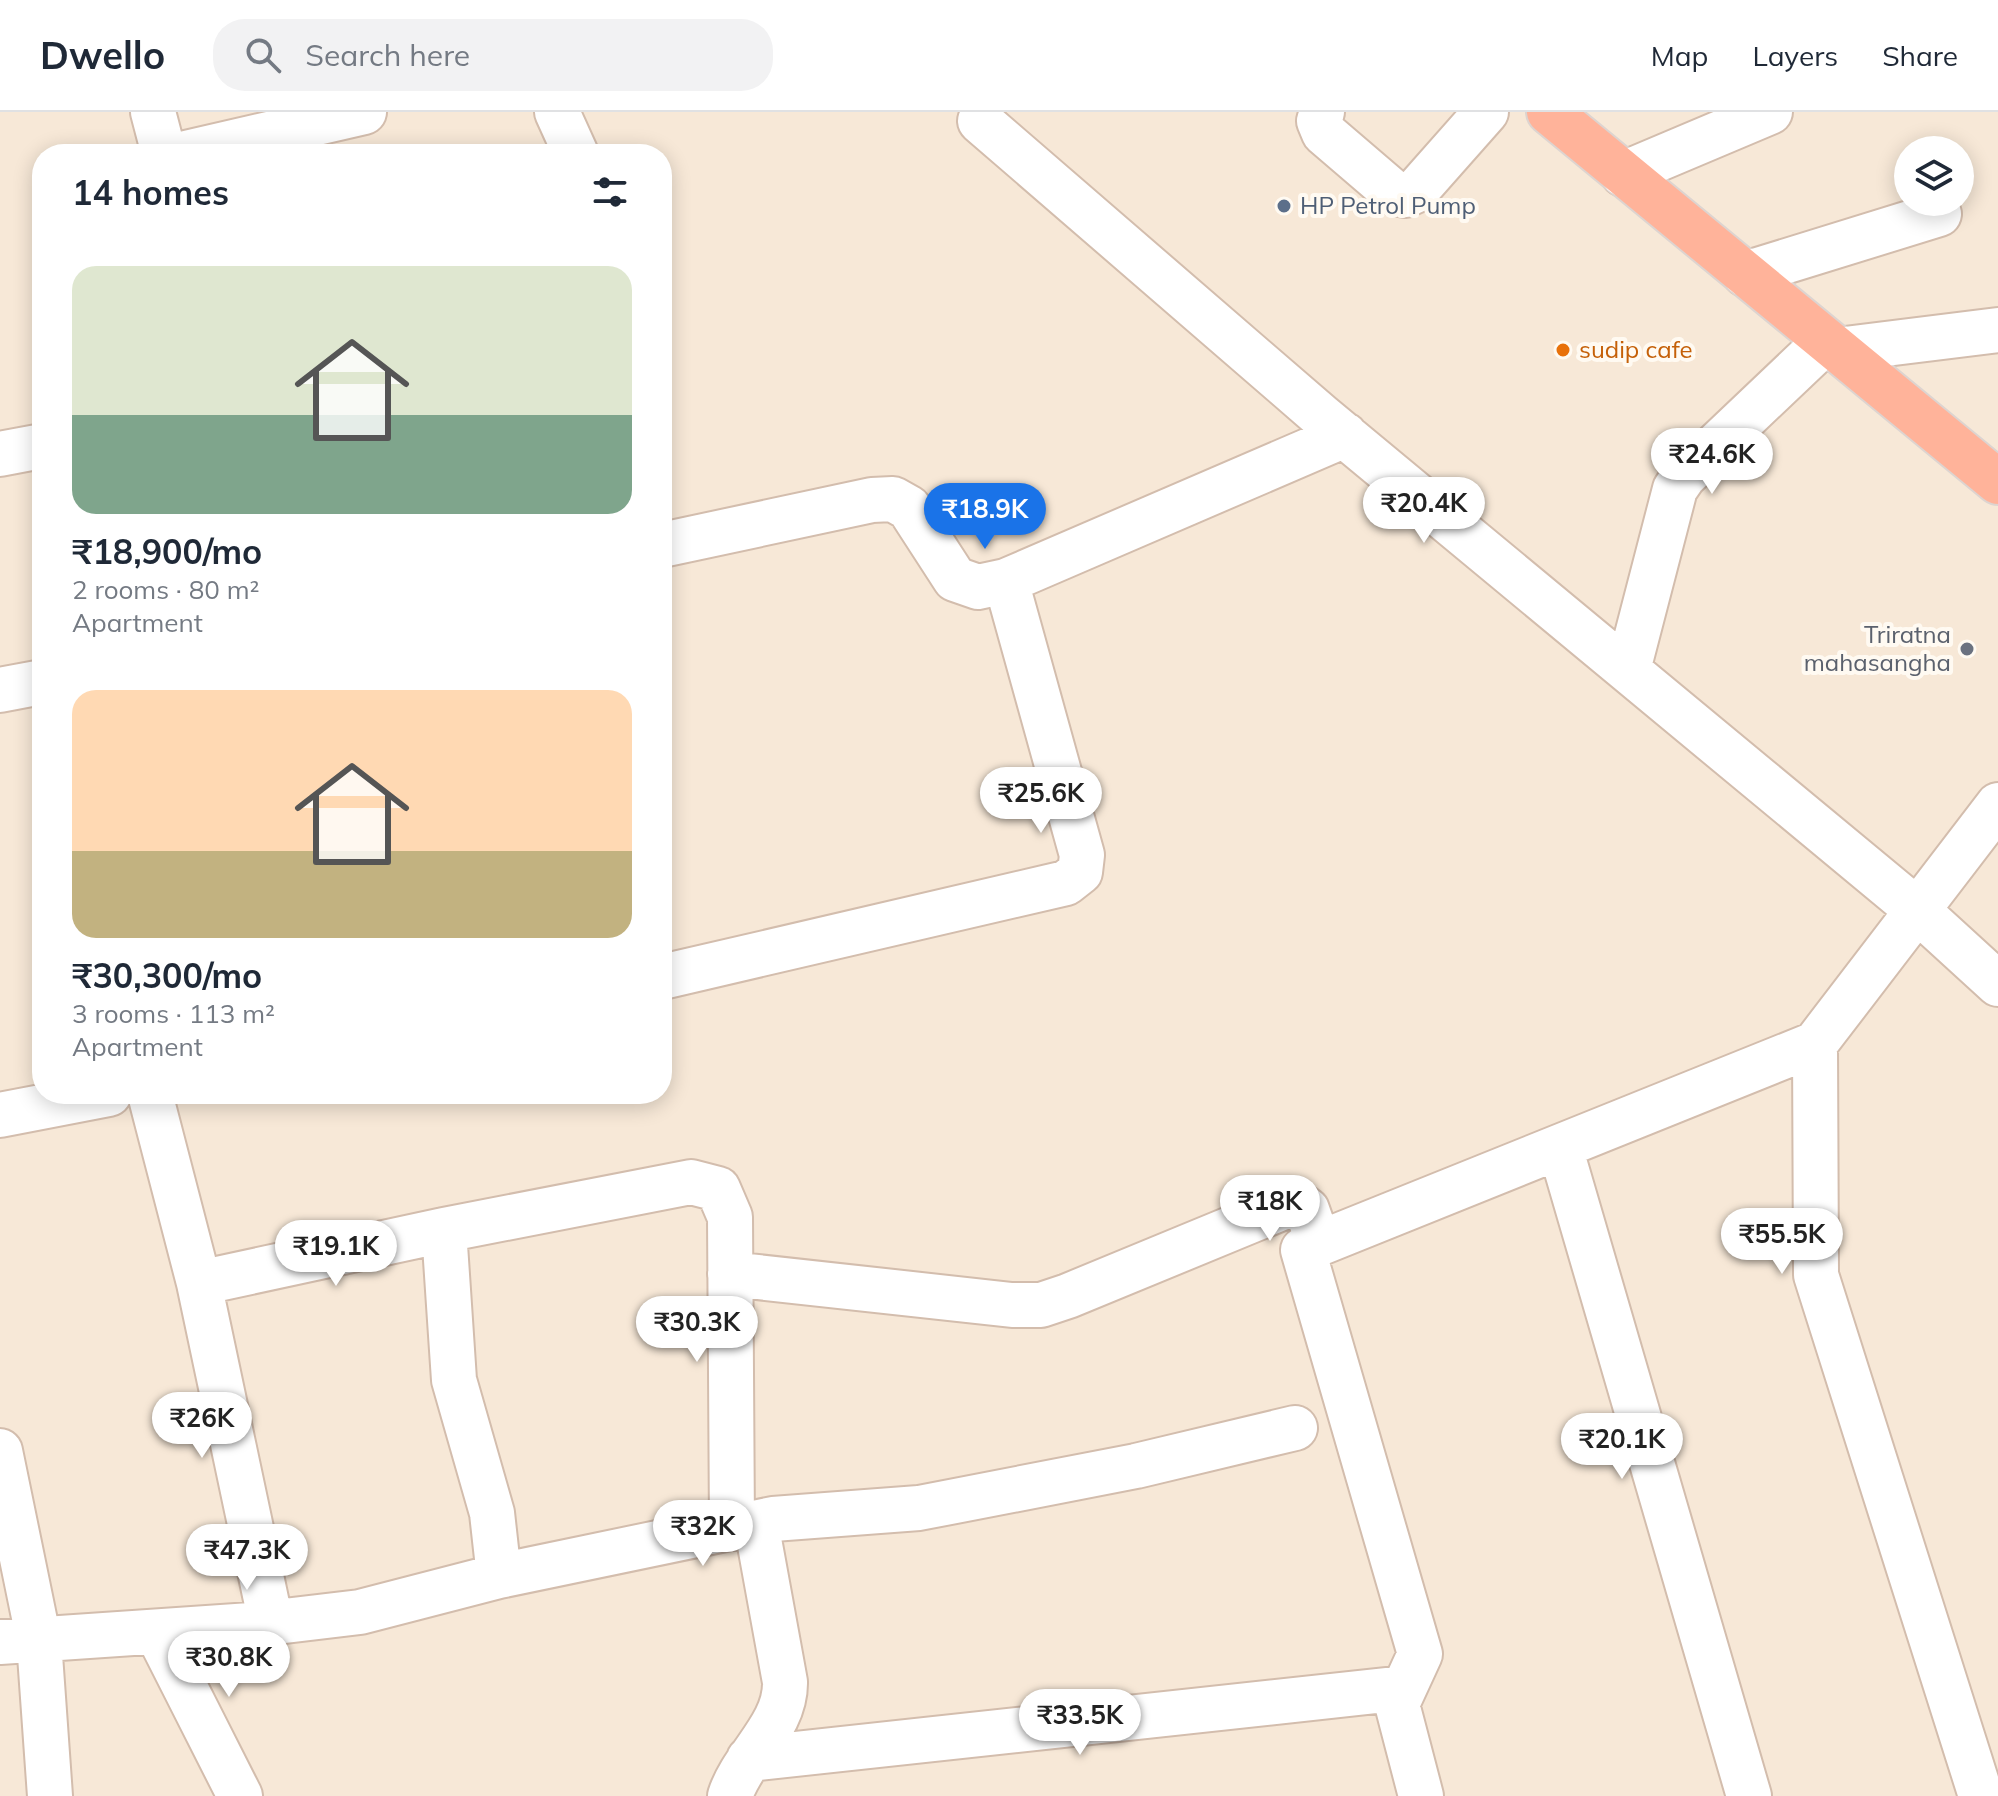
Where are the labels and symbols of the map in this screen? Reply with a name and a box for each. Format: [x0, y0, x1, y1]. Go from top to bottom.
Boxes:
place label: HP Petrol Pump [1300, 190, 1476, 220]
marker: HP Petrol Pump [1275, 197, 1293, 215]
place label: sudip cafe [1579, 334, 1693, 364]
marker: sudip cafe [1554, 341, 1572, 359]
pin: ₹24.6K [1647, 428, 1777, 496]
pin: ₹20.4K [1359, 477, 1489, 545]
pin: ₹18.9K [920, 483, 1050, 551]
place label: Triratna mahasangha [1804, 619, 1951, 677]
marker: Triratna mahasangha [1958, 640, 1976, 658]
pin: ₹25.6K [976, 767, 1106, 835]
pin: ₹18K [1223, 1175, 1317, 1243]
pin: ₹55.5K [1717, 1208, 1847, 1276]
pin: ₹19.1K [271, 1220, 401, 1288]
pin: ₹30.3K [632, 1296, 762, 1364]
pin: ₹26K [155, 1392, 249, 1460]
pin: ₹20.1K [1557, 1413, 1687, 1481]
pin: ₹32K [656, 1500, 750, 1568]
pin: ₹47.3K [182, 1524, 312, 1592]
pin: ₹30.8K [164, 1631, 294, 1699]
pin: ₹33.5K [1015, 1689, 1145, 1757]

